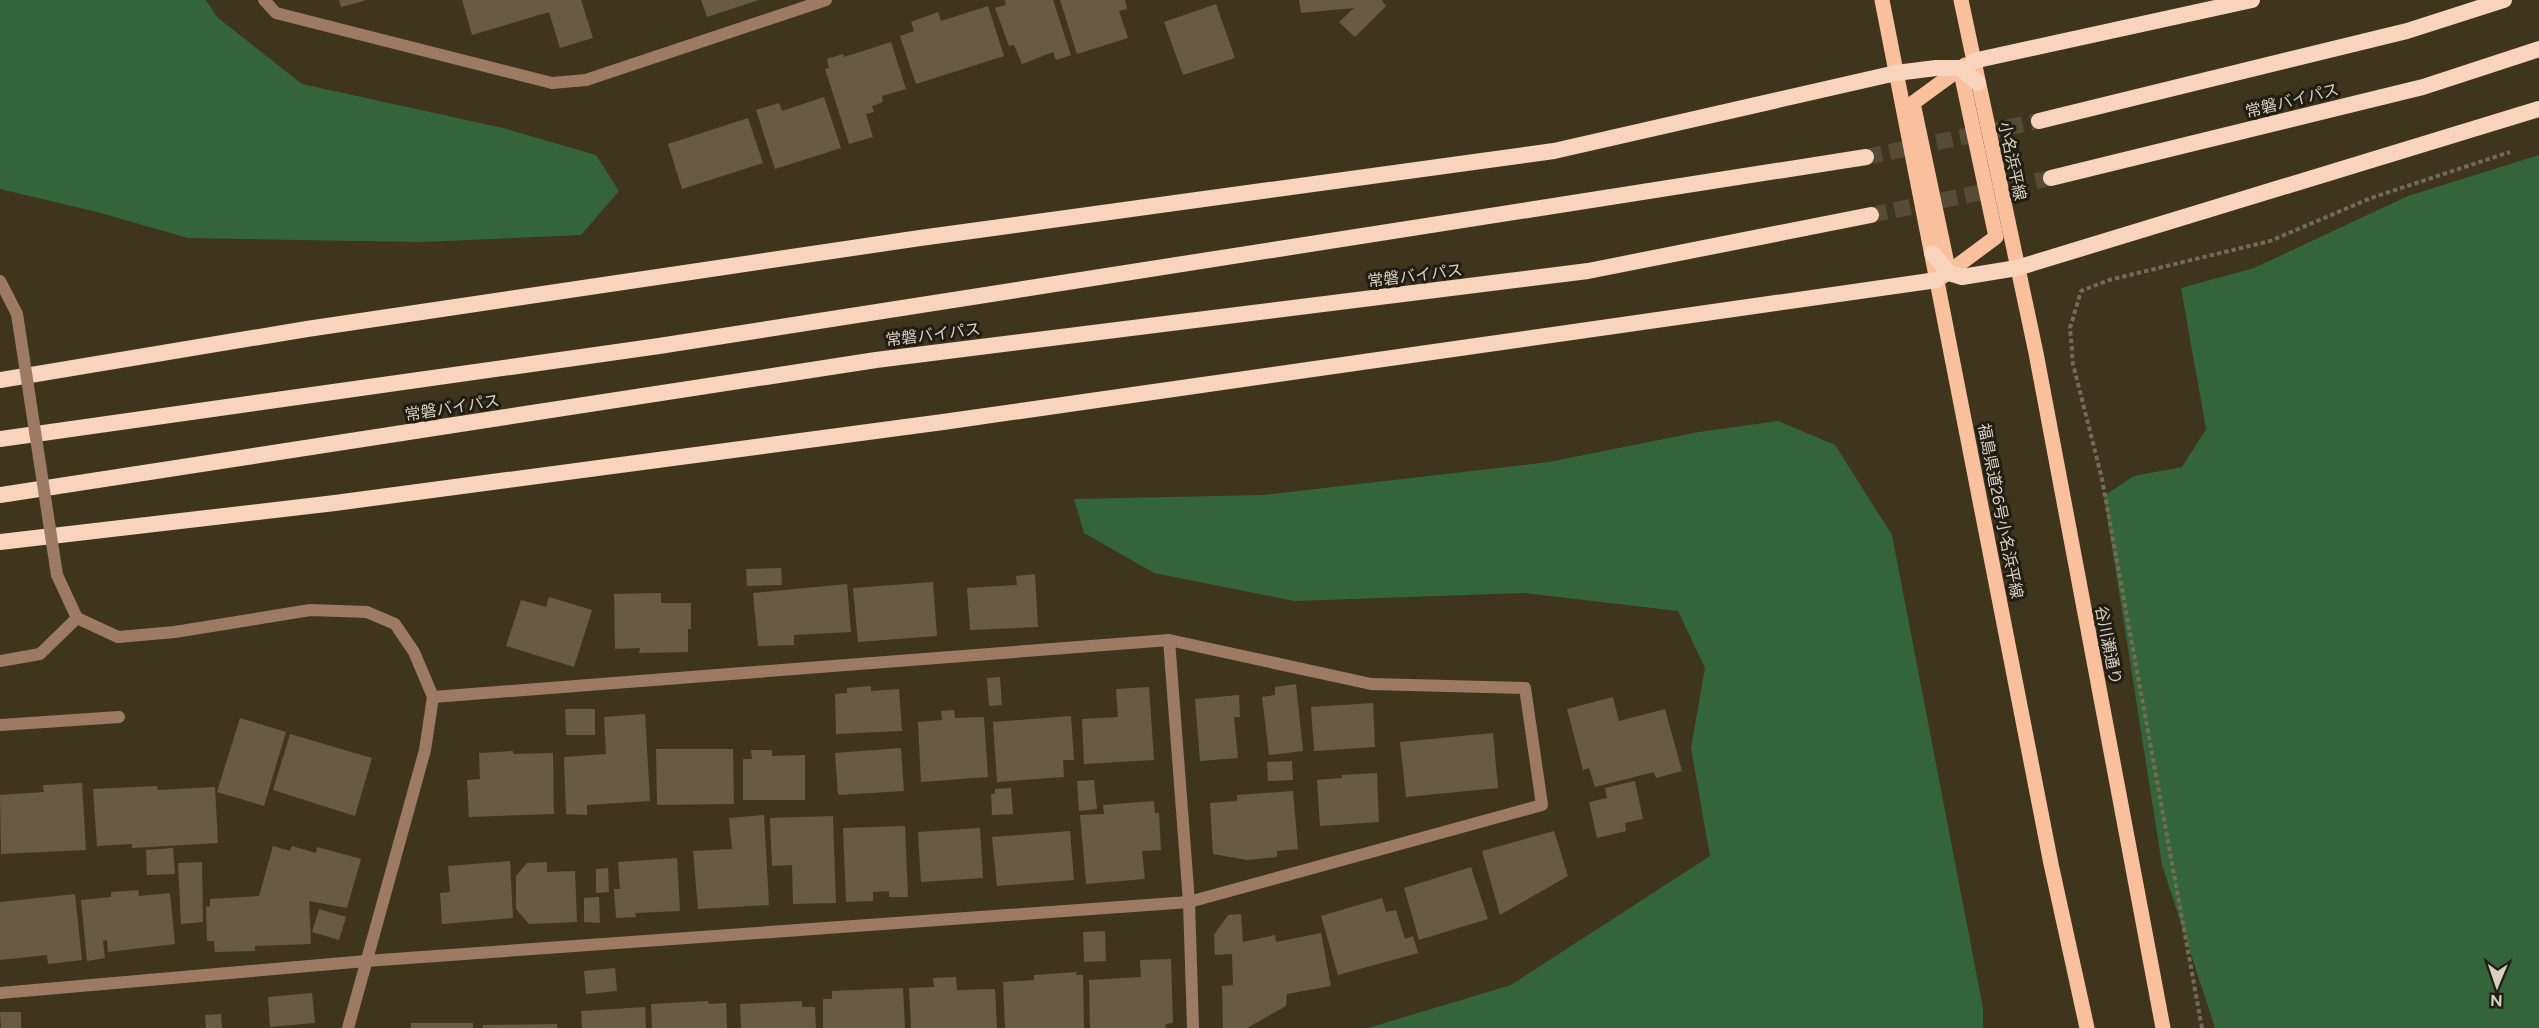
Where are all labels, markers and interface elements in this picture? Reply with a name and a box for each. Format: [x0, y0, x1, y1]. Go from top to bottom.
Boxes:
street label: 常磐バイパス [2243, 80, 2341, 121]
street label: 小名浜平線 [1995, 120, 2030, 202]
street label: 常磐バイパス [1366, 260, 1464, 291]
street label: 常磐バイパス [884, 319, 982, 350]
street label: 常磐バイパス [403, 391, 501, 424]
street label: 福島県道26号小名浜平線 [1974, 422, 2027, 600]
street label: 谷川瀬通り [2092, 604, 2125, 686]
north arrow [2467, 956, 2527, 1016]
text: N [2490, 991, 2503, 1010]

